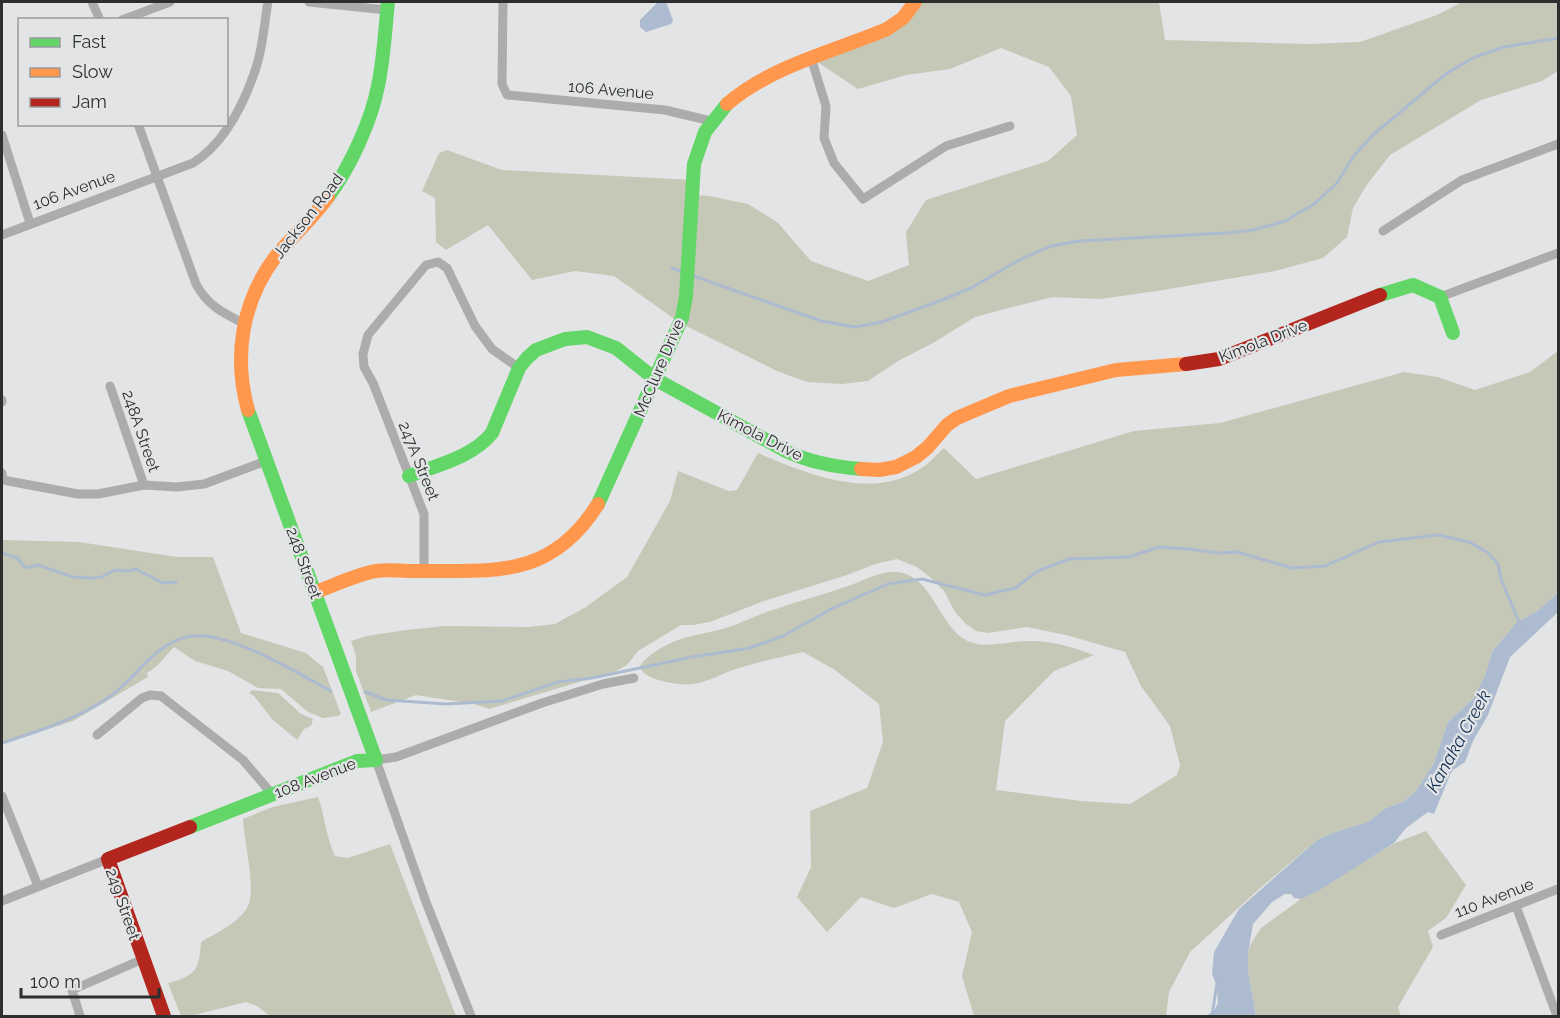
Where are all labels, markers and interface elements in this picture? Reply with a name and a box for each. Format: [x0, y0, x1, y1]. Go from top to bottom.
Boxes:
legend [18, 18, 228, 126]
text: Fast [72, 31, 106, 52]
text: Slow [72, 61, 113, 82]
street label: 106 Avenue [567, 77, 655, 103]
text: Jam [72, 91, 107, 112]
street label: 106 Avenue [30, 166, 118, 214]
street label: Jackson Road [269, 170, 347, 262]
street label: Kimola Drive [1216, 315, 1310, 367]
street label: McClure Drive [630, 316, 688, 420]
street label: 248A Street [118, 388, 164, 475]
street label: Kimola Drive [714, 405, 806, 465]
street label: 247A Street [395, 419, 444, 504]
street label: 248 Street [282, 525, 326, 602]
water label: Kanaka Creek [1421, 686, 1495, 796]
street label: 108 Avenue [272, 754, 358, 802]
street label: 249 Street [102, 866, 144, 943]
street label: 110 Avenue [1452, 874, 1536, 922]
scale bar [21, 961, 159, 999]
text: 100 m [30, 971, 81, 992]

